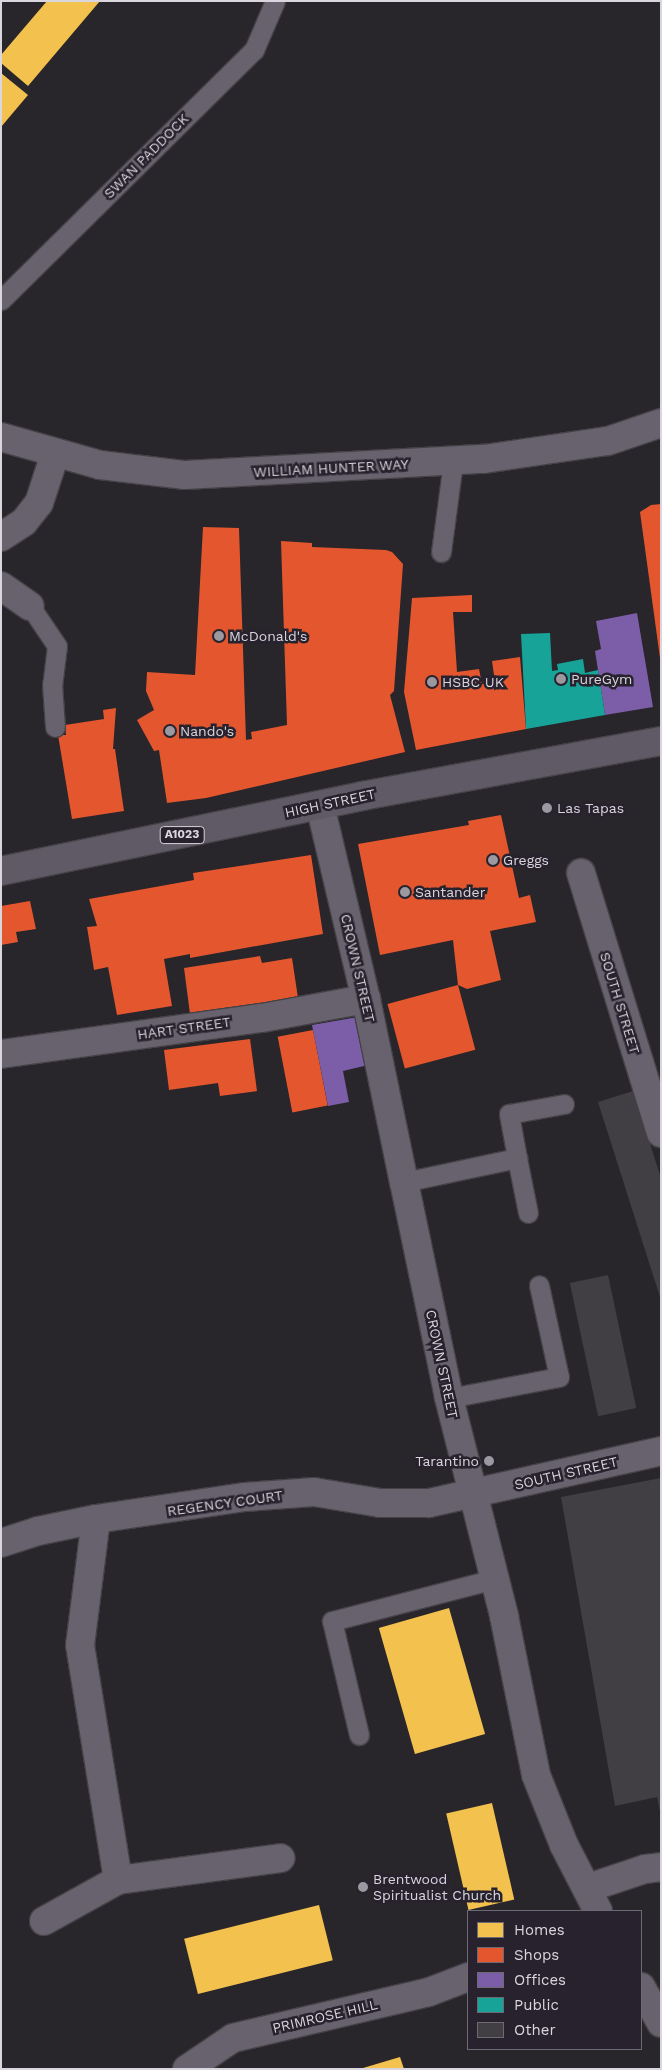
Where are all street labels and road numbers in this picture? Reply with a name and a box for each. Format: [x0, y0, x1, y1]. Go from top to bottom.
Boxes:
street label: SWAN PADDOCK [100, 110, 192, 202]
street label: WILLIAM HUNTER WAY [253, 456, 409, 480]
street label: HIGH STREET [283, 785, 377, 821]
road number: A1023 [160, 826, 204, 844]
street label: CROWN STREET [337, 912, 379, 1024]
street label: SOUTH STREET [597, 950, 643, 1056]
street label: HART STREET [136, 1013, 232, 1043]
street label: CROWN STREET [422, 1308, 462, 1420]
street label: SOUTH STREET [513, 1453, 619, 1493]
street label: REGENCY COURT [166, 1487, 284, 1519]
street label: PRIMROSE HILL [271, 1996, 379, 2036]

